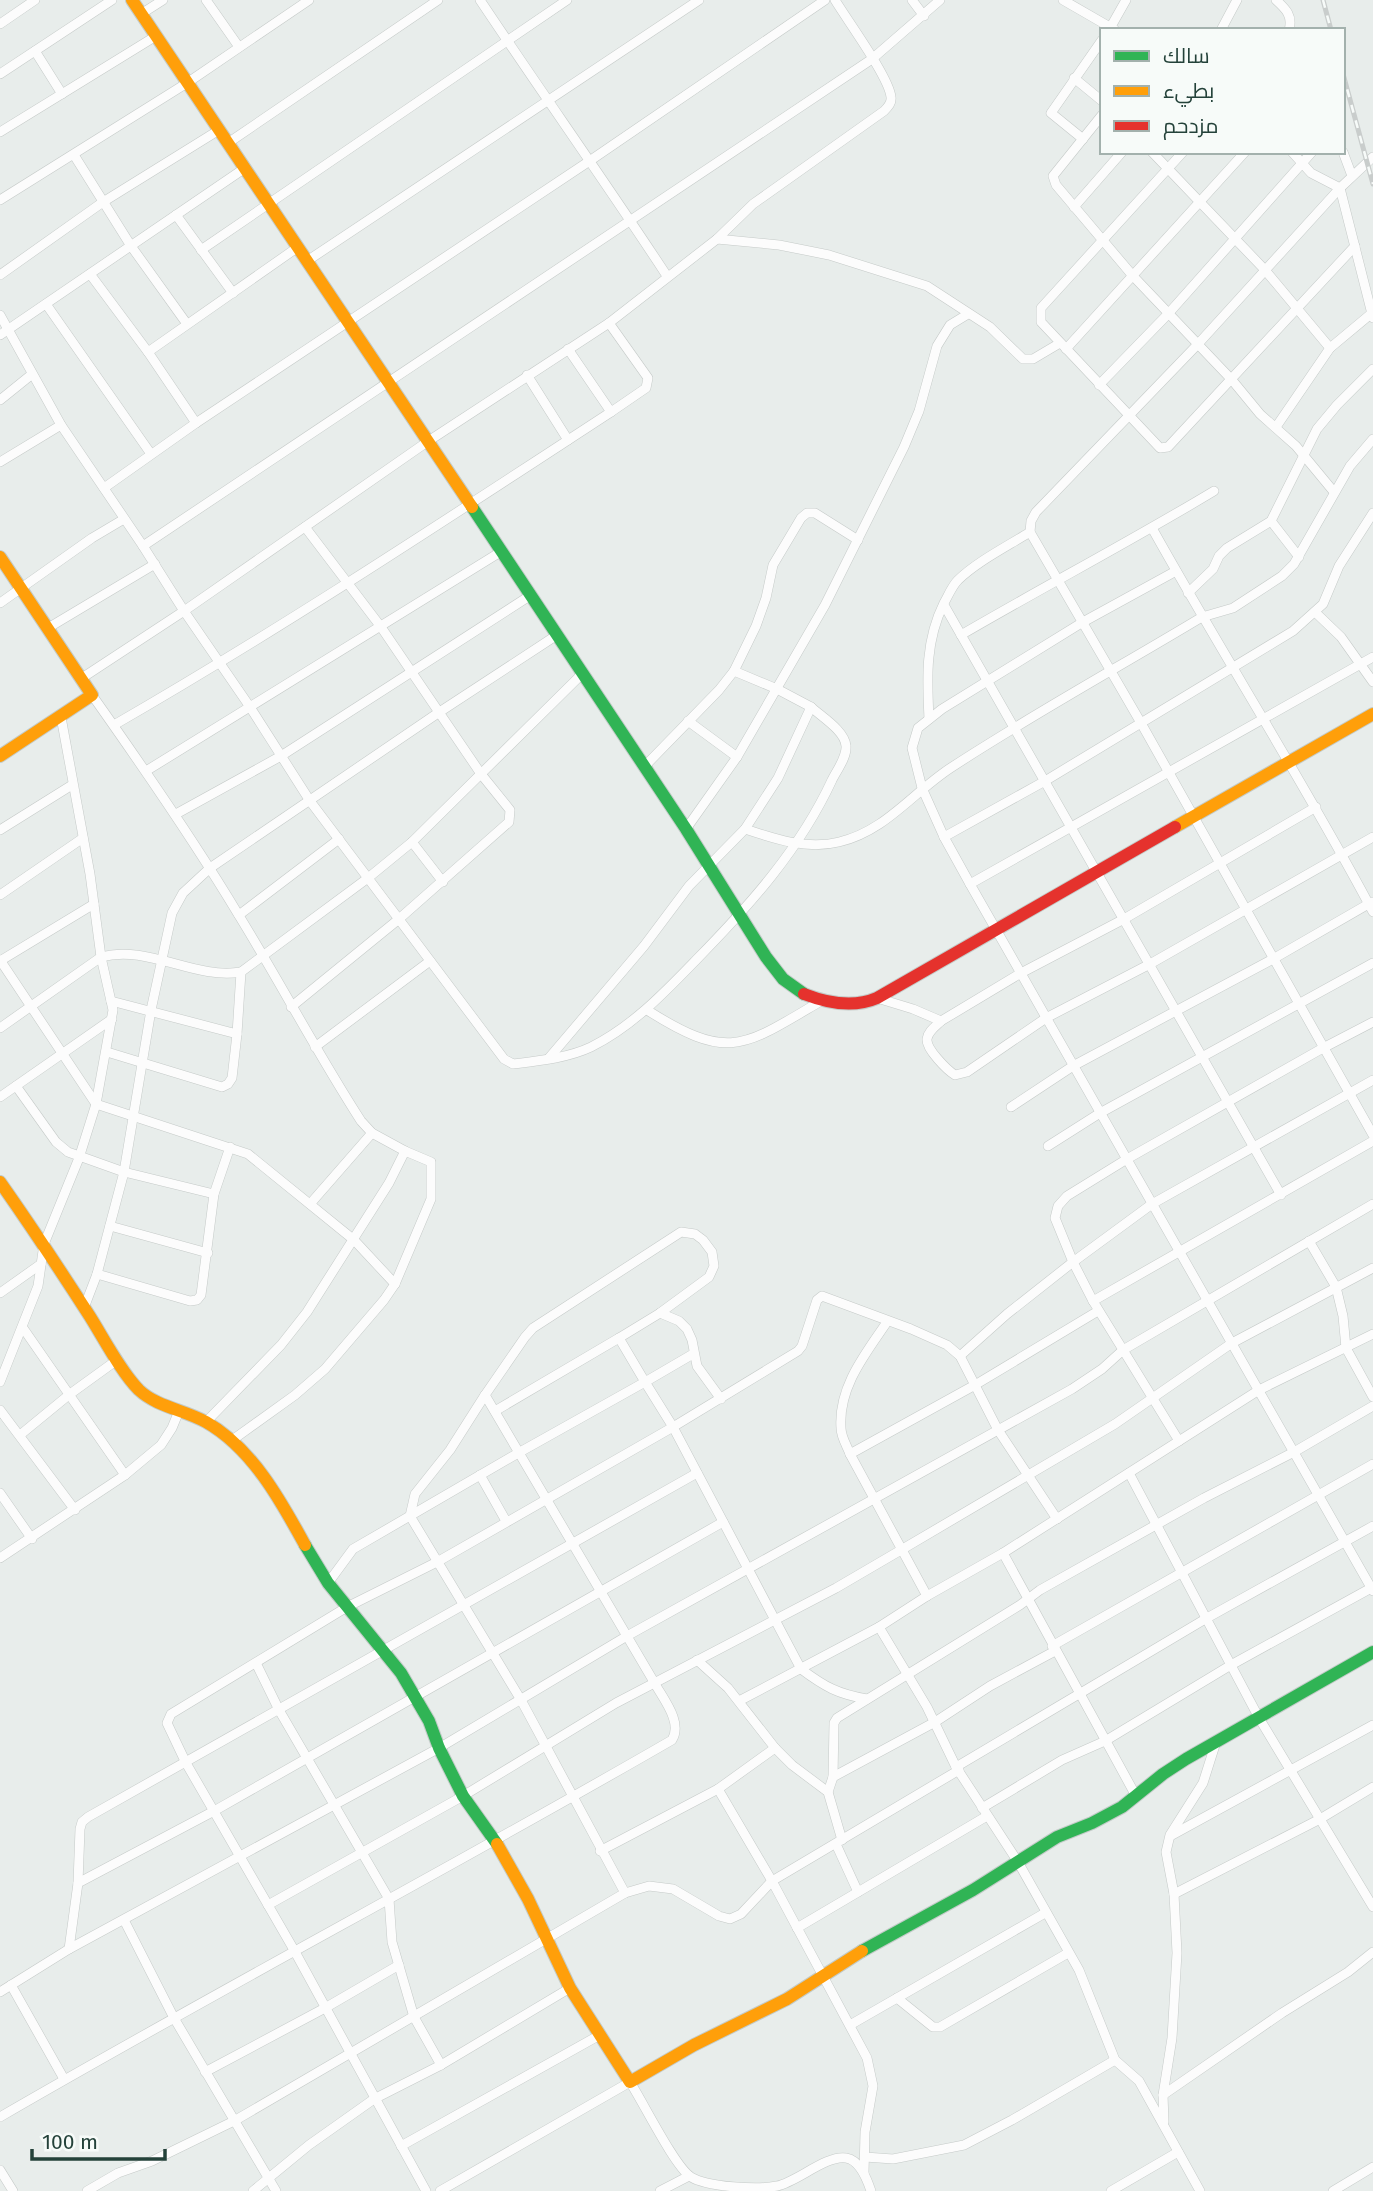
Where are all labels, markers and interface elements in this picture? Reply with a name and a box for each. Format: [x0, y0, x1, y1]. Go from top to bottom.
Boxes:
legend [1100, 28, 1345, 154]
text: سالك [1163, 43, 1210, 69]
text: بطيء [1163, 78, 1214, 107]
text: مزدحم [1163, 113, 1218, 140]
scale bar [32, 2118, 164, 2162]
text: 100 m [42, 2129, 98, 2155]

